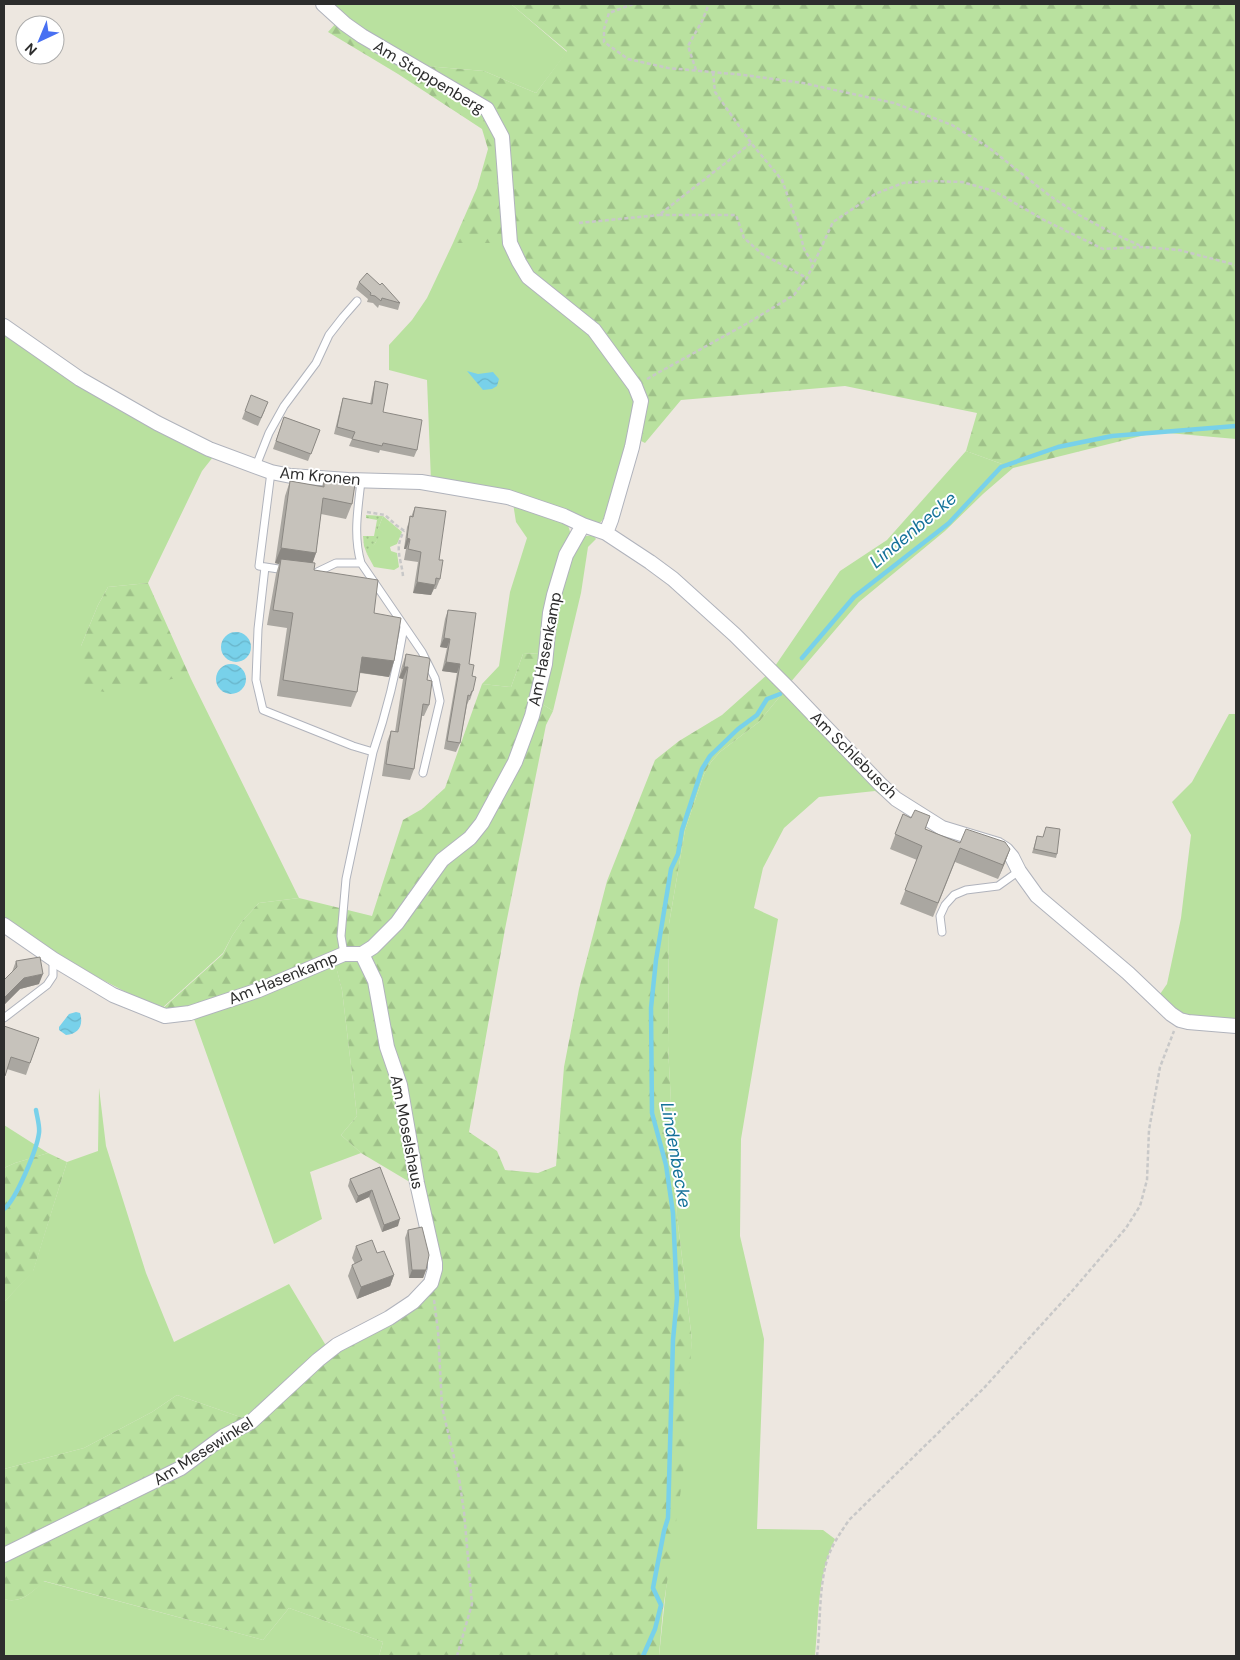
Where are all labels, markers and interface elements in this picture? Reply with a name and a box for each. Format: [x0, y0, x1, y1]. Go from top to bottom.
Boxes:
north arrow [15, 15, 65, 65]
street label: Am Stoppenberg [370, 36, 488, 118]
text: N [21, 39, 41, 59]
street label: Am Kronen [279, 462, 361, 490]
water label: Lindenbecke [864, 486, 962, 574]
street label: Am Hasenkamp [524, 590, 566, 708]
street label: Am Schlebusch [806, 707, 902, 803]
street label: Am Hasenkamp [225, 947, 341, 1009]
street label: Am Moselshaus [386, 1073, 428, 1191]
water label: Lindenbecke [655, 1100, 697, 1210]
street label: Am Mesewinkel [149, 1412, 257, 1490]

